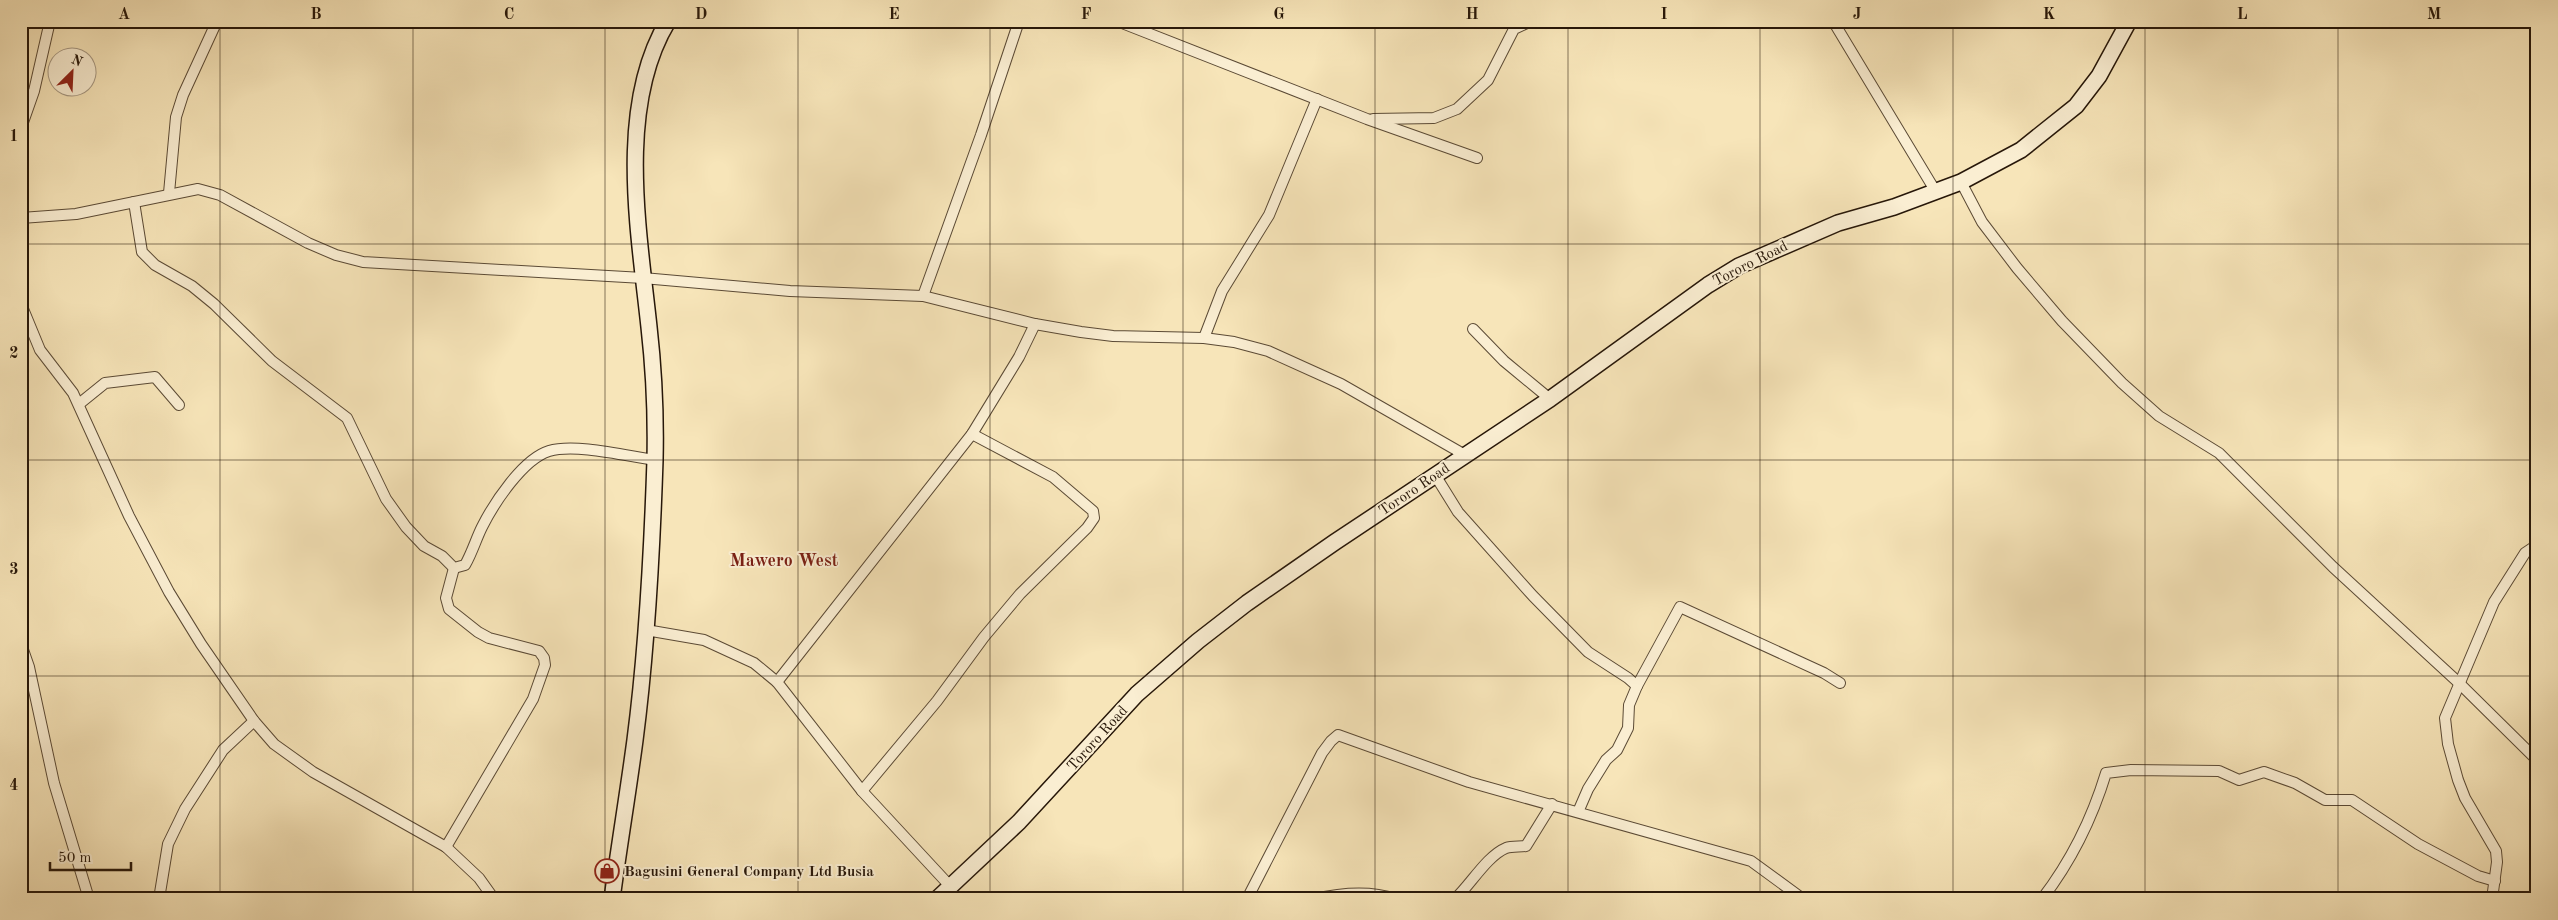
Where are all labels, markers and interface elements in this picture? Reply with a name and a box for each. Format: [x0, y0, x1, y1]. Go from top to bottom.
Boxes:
text: A [118, 7, 130, 23]
text: B [310, 7, 322, 23]
text: C [504, 7, 514, 23]
text: D [695, 7, 707, 23]
text: E [888, 7, 900, 23]
text: F [1081, 7, 1092, 23]
text: G [1273, 7, 1285, 23]
text: H [1465, 7, 1479, 23]
text: I [1660, 7, 1668, 23]
text: J [1853, 7, 1862, 23]
text: K [2043, 7, 2055, 23]
text: L [2237, 7, 2248, 23]
text: M [2427, 7, 2441, 23]
north arrow [48, 48, 98, 98]
text: N [69, 52, 85, 70]
text: 1 [9, 129, 19, 145]
street label: Tororo Road [1711, 239, 1791, 290]
text: 2 [9, 346, 19, 362]
street label: Tororo Road [1377, 461, 1453, 519]
district label: Mawero West [730, 552, 839, 570]
text: 3 [9, 562, 19, 578]
street label: Tororo Road [1065, 703, 1131, 774]
text: 4 [9, 778, 19, 794]
scale bar [50, 840, 131, 872]
text: 50 m [58, 851, 92, 866]
shop icon: Bagusini General Company Ltd Busia [594, 858, 620, 884]
place label: Bagusini General Company Ltd Busia [624, 865, 874, 880]

